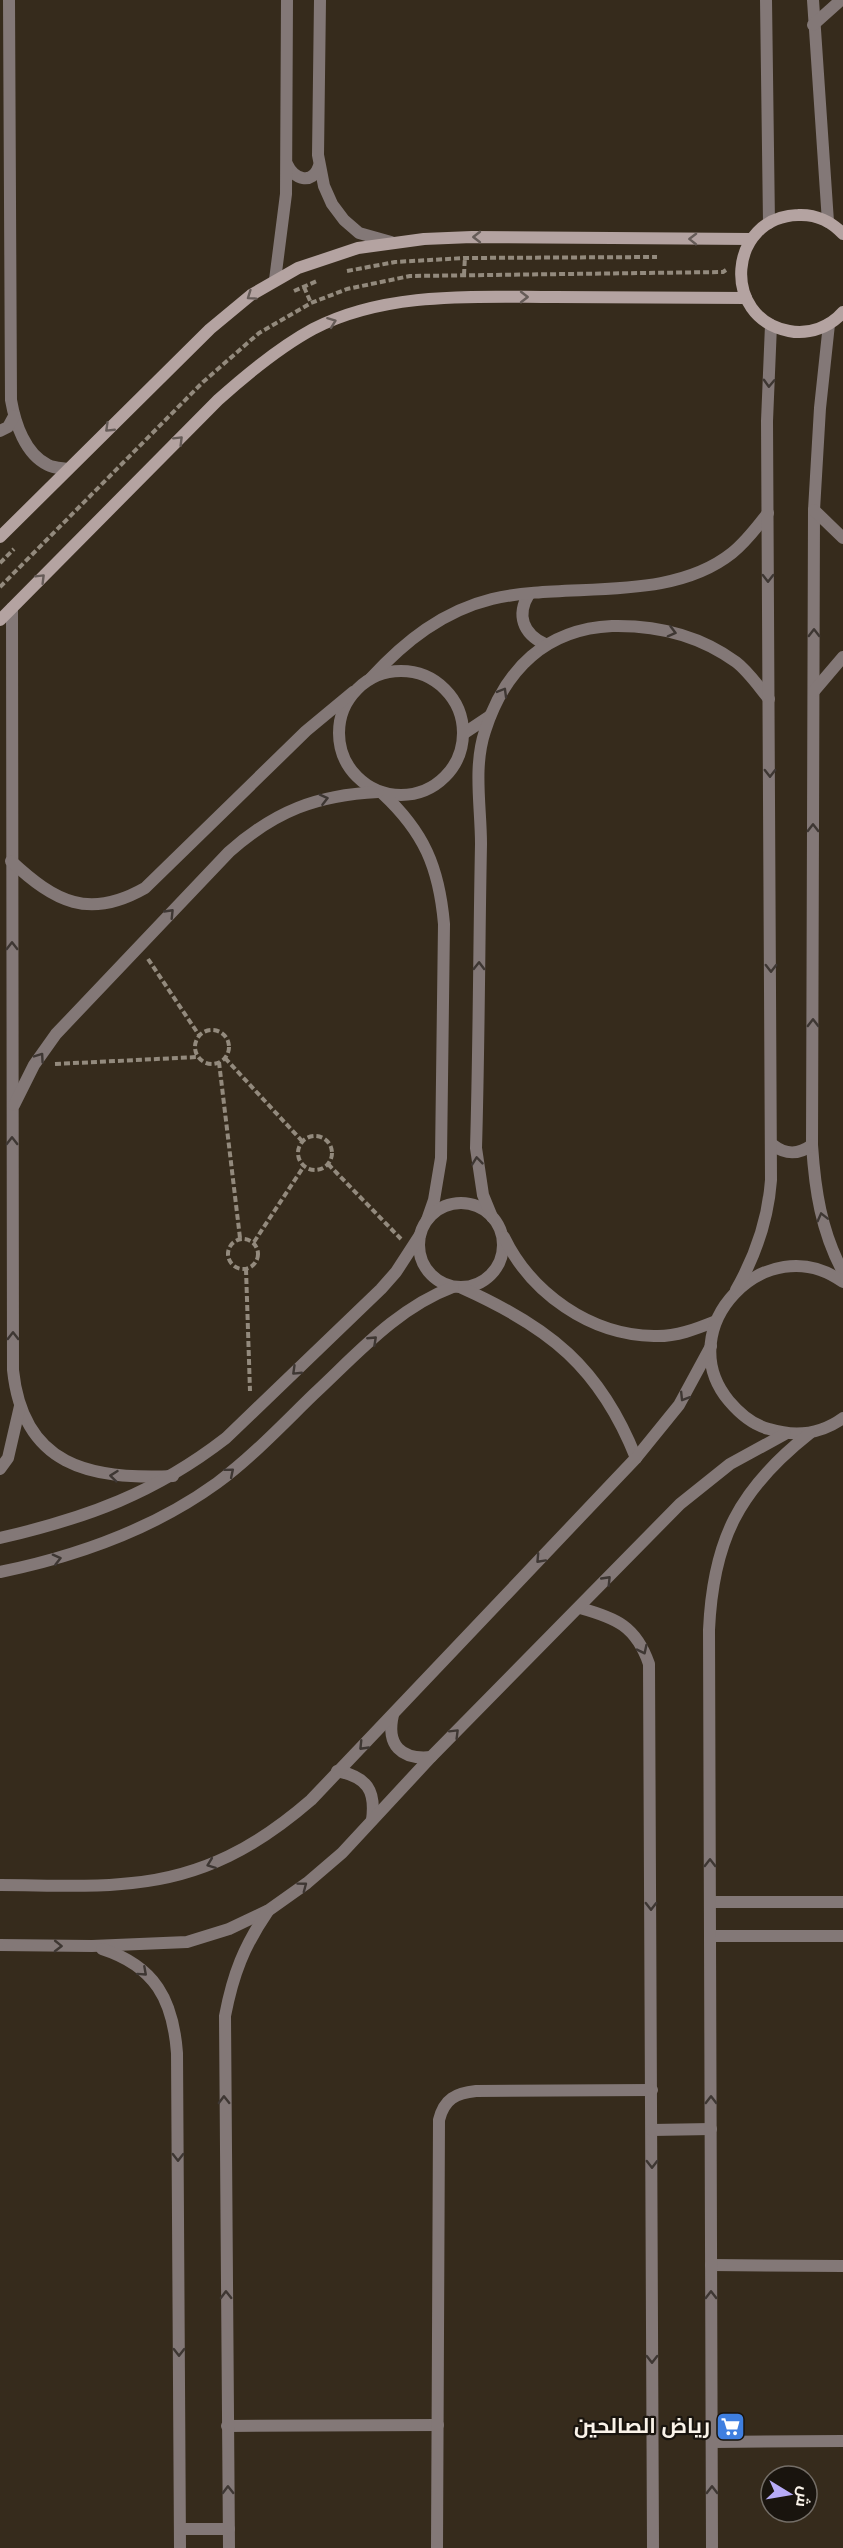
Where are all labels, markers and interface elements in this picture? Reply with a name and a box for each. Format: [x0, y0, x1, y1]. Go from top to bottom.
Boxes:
one-way arrow [472, 231, 481, 243]
one-way arrow [688, 233, 697, 245]
one-way arrow [247, 289, 258, 300]
one-way arrow [519, 291, 528, 303]
one-way arrow [326, 317, 337, 329]
one-way arrow [762, 379, 775, 388]
one-way arrow [105, 421, 116, 432]
one-way arrow [171, 436, 182, 447]
one-way arrow [762, 574, 774, 583]
one-way arrow [34, 575, 45, 586]
one-way arrow [666, 625, 677, 637]
one-way arrow [808, 629, 820, 638]
one-way arrow [496, 688, 507, 698]
one-way arrow [764, 769, 776, 778]
one-way arrow [319, 793, 329, 806]
one-way arrow [807, 824, 819, 833]
one-way arrow [163, 910, 174, 921]
one-way arrow [6, 942, 18, 951]
one-way arrow [473, 962, 485, 971]
one-way arrow [765, 964, 777, 973]
one-way arrow [807, 1019, 819, 1028]
one-way arrow [32, 1053, 43, 1064]
one-way arrow [6, 1137, 18, 1146]
one-way arrow [471, 1157, 484, 1166]
one-way arrow [816, 1213, 829, 1223]
one-way arrow [7, 1332, 19, 1341]
one-way arrow [366, 1336, 377, 1347]
one-way arrow [293, 1363, 304, 1374]
one-way arrow [680, 1391, 691, 1402]
one-way arrow [223, 1468, 234, 1479]
one-way arrow [110, 1470, 119, 1483]
one-way arrow [536, 1552, 547, 1562]
one-way arrow [52, 1553, 62, 1566]
one-way arrow [599, 1576, 610, 1587]
one-way arrow [635, 1643, 647, 1654]
one-way arrow [447, 1730, 458, 1741]
one-way arrow [359, 1738, 370, 1749]
one-way arrow [206, 1857, 217, 1869]
one-way arrow [704, 1858, 716, 1867]
one-way arrow [296, 1882, 307, 1893]
one-way arrow [645, 1901, 657, 1910]
one-way arrow [54, 1939, 63, 1952]
one-way arrow [136, 1965, 147, 1976]
one-way arrow [218, 2095, 230, 2104]
one-way arrow [705, 2095, 717, 2104]
one-way arrow [172, 2153, 184, 2162]
one-way arrow [646, 2159, 658, 2168]
one-way arrow [220, 2290, 232, 2299]
one-way arrow [705, 2290, 717, 2299]
one-way arrow [173, 2348, 185, 2357]
one-way arrow [646, 2354, 658, 2363]
supermarket icon: رياض الصالحين [715, 2410, 747, 2442]
place label: رياض الصالحين [574, 2414, 710, 2438]
north arrow [759, 2464, 819, 2524]
one-way arrow [222, 2485, 234, 2494]
one-way arrow [706, 2485, 718, 2494]
text: ش [792, 2485, 814, 2508]

